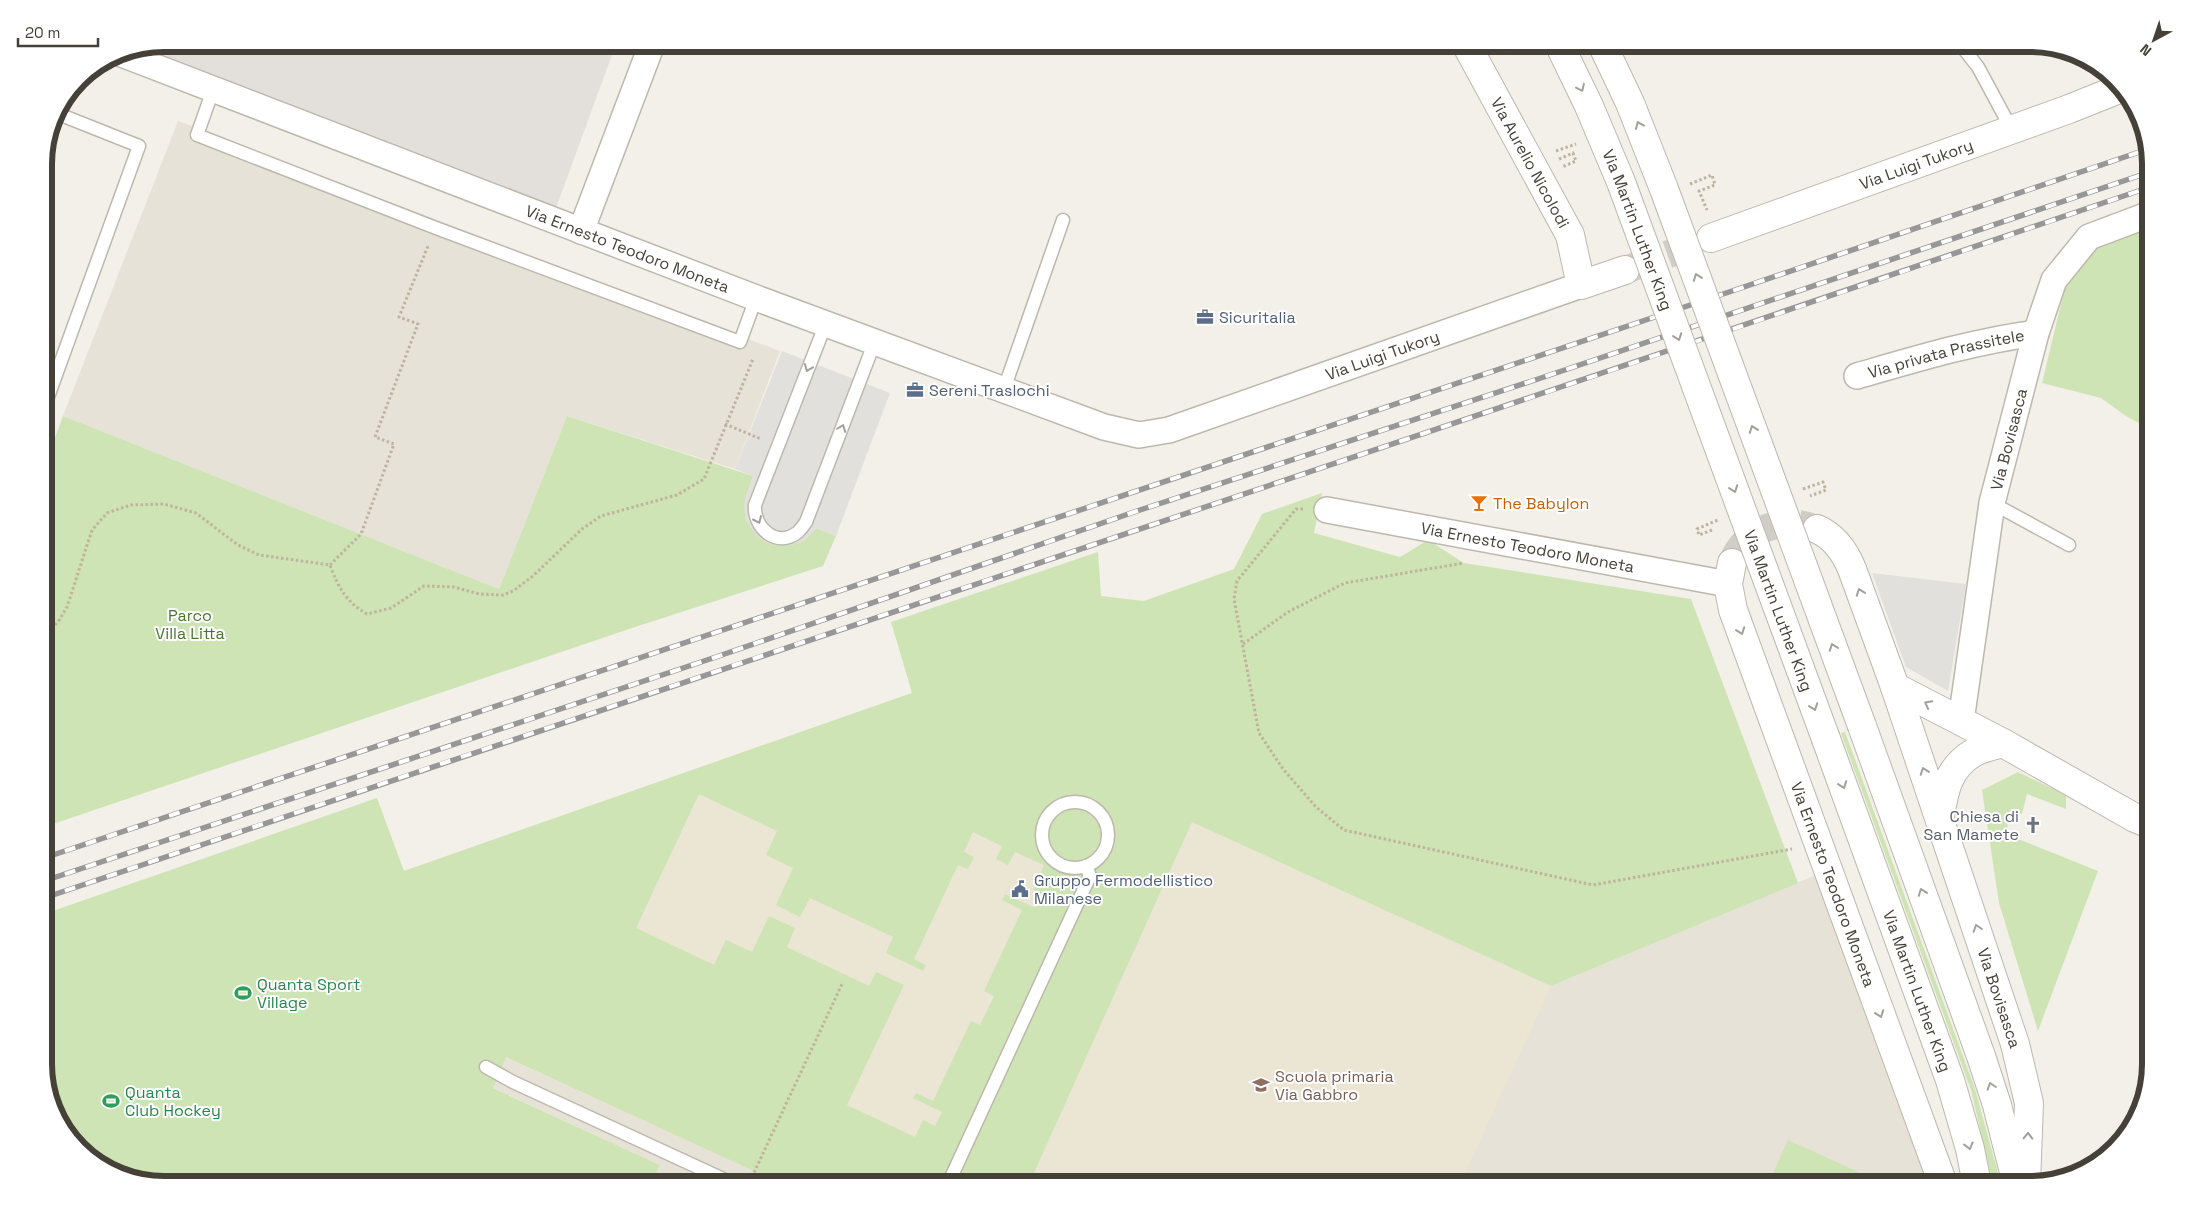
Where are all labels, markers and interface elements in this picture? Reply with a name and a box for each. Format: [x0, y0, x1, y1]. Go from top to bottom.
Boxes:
scale bar [18, 15, 98, 47]
north arrow [2129, 15, 2179, 65]
text: 20 m [25, 23, 60, 42]
text: N [2136, 40, 2155, 60]
one-way arrow [1574, 83, 1585, 92]
street label: Via Aurelio Nicolodi [1486, 94, 1574, 232]
one-way arrow [1634, 121, 1645, 130]
street label: Via Luigi Tukory [1857, 134, 1976, 195]
street label: Via Martin Luther King [1597, 146, 1677, 313]
street label: Via Ernesto Teodoro Moneta [523, 200, 732, 298]
one-way arrow [1693, 273, 1703, 281]
office icon: Sicuritalia [1195, 307, 1215, 327]
place label: Sicuritalia [1219, 307, 1296, 328]
street label: Via privata Prassitele [1866, 325, 2026, 383]
street label: Via Luigi Tukory [1323, 326, 1442, 385]
one-way arrow [1672, 332, 1682, 340]
one-way arrow [804, 364, 814, 372]
office icon: Sereni Traslochi [905, 380, 925, 400]
place label: Sereni Traslochi [929, 380, 1050, 401]
street label: Via Bovisasca [1986, 386, 2032, 493]
one-way arrow [835, 424, 846, 433]
one-way arrow [1749, 425, 1759, 434]
one-way arrow [1728, 484, 1738, 493]
bar icon: The Babylon [1469, 493, 1489, 513]
place label: The Babylon [1493, 493, 1589, 514]
one-way arrow [752, 515, 763, 524]
street label: Via Ernesto Teodoro Moneta [1419, 518, 1636, 578]
street label: Via Martin Luther King [1739, 527, 1818, 694]
one-way arrow [1856, 588, 1866, 596]
park label: Parco Villa Litta [155, 605, 225, 644]
one-way arrow [1735, 626, 1745, 635]
one-way arrow [1829, 644, 1839, 652]
one-way arrow [1924, 700, 1933, 710]
one-way arrow [1808, 703, 1818, 711]
one-way arrow [1920, 767, 1930, 775]
street label: Via Ernesto Teodoro Moneta [1786, 779, 1880, 990]
one-way arrow [1837, 780, 1847, 789]
place label: Chiesa di San Mamete [1924, 806, 2019, 845]
church icon: Chiesa di San Mamete [2023, 815, 2043, 835]
place label: Gruppo Fermodellistico Milanese [1034, 870, 1213, 909]
public building icon: Gruppo Fermodellistico Milanese [1010, 879, 1030, 899]
one-way arrow [1918, 888, 1928, 897]
street label: Via Martin Luther King [1878, 907, 1956, 1075]
one-way arrow [1972, 925, 1982, 933]
street label: Via Bovisasca [1972, 945, 2026, 1051]
place label: Quanta Sport Village [257, 974, 360, 1013]
sports icon: Quanta Sport Village [233, 983, 253, 1003]
one-way arrow [1874, 1009, 1884, 1018]
place label: Scuola primaria Via Gabbro [1275, 1066, 1394, 1105]
school or university icon: Scuola primaria Via Gabbro [1251, 1075, 1271, 1095]
place label: Quanta Club Hockey [125, 1082, 221, 1121]
one-way arrow [1987, 1083, 1997, 1091]
sports icon: Quanta Club Hockey [101, 1091, 121, 1111]
one-way arrow [2022, 1131, 2033, 1139]
one-way arrow [1963, 1141, 1974, 1150]

